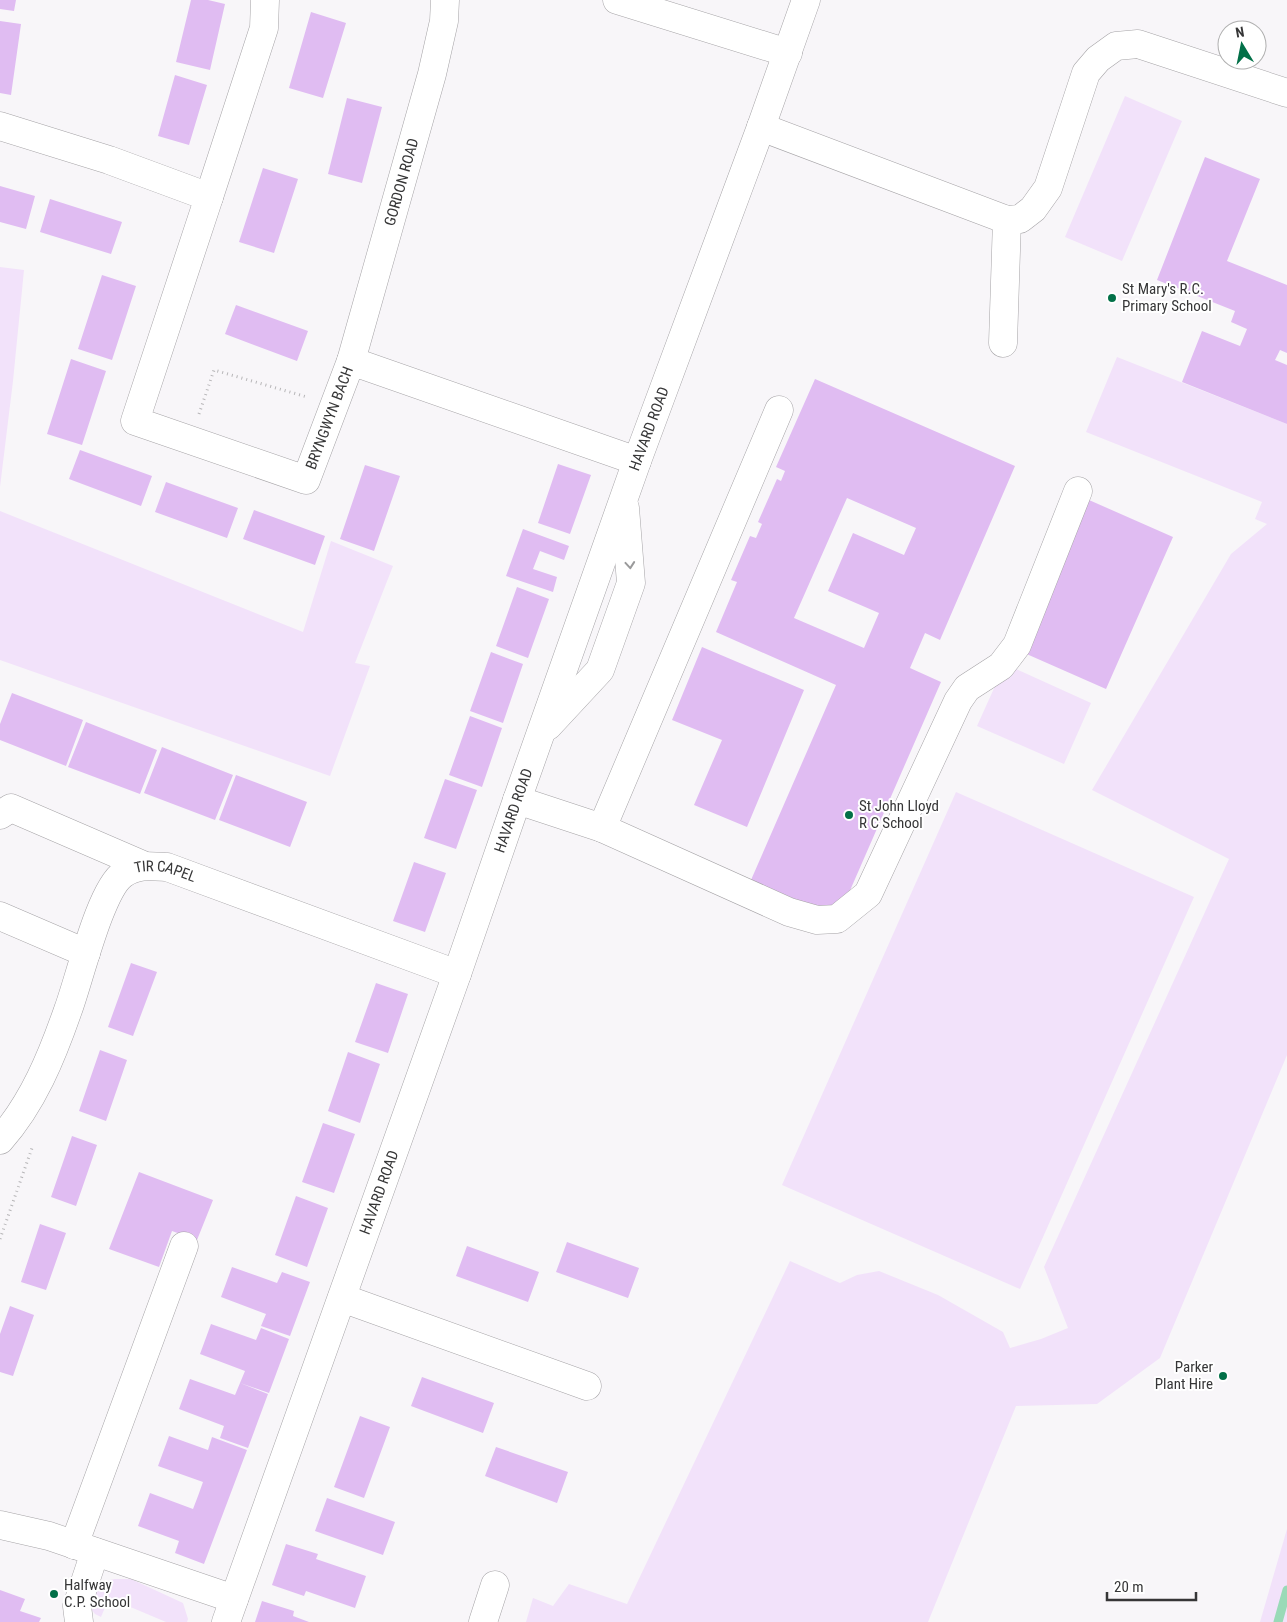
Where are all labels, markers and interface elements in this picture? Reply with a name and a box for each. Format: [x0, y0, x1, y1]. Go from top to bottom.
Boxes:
north arrow [1217, 20, 1267, 70]
text: N [1234, 24, 1245, 41]
street label: GORDON ROAD [381, 136, 422, 228]
place label: St Mary's R.C. Primary School [1122, 280, 1212, 315]
marker: St Mary's R.C. Primary School [1106, 292, 1118, 304]
street label: BRYNGWYN BACH [302, 364, 357, 472]
street label: HAVARD ROAD [625, 384, 673, 473]
one-way arrow [624, 561, 635, 569]
street label: HAVARD ROAD [491, 766, 536, 855]
place label: St John Lloyd R C School [859, 797, 939, 832]
marker: St John Lloyd R C School [843, 809, 855, 821]
street label: TIR CAPEL [133, 857, 199, 886]
street label: HAVARD ROAD [356, 1148, 402, 1237]
place label: Parker Plant Hire [1155, 1358, 1213, 1393]
marker: Parker Plant Hire [1217, 1370, 1229, 1382]
scale bar [1107, 1570, 1196, 1602]
place label: Halfway C.P. School [64, 1576, 130, 1611]
text: 20 m [1114, 1578, 1144, 1596]
marker: Halfway C.P. School [48, 1588, 60, 1600]

